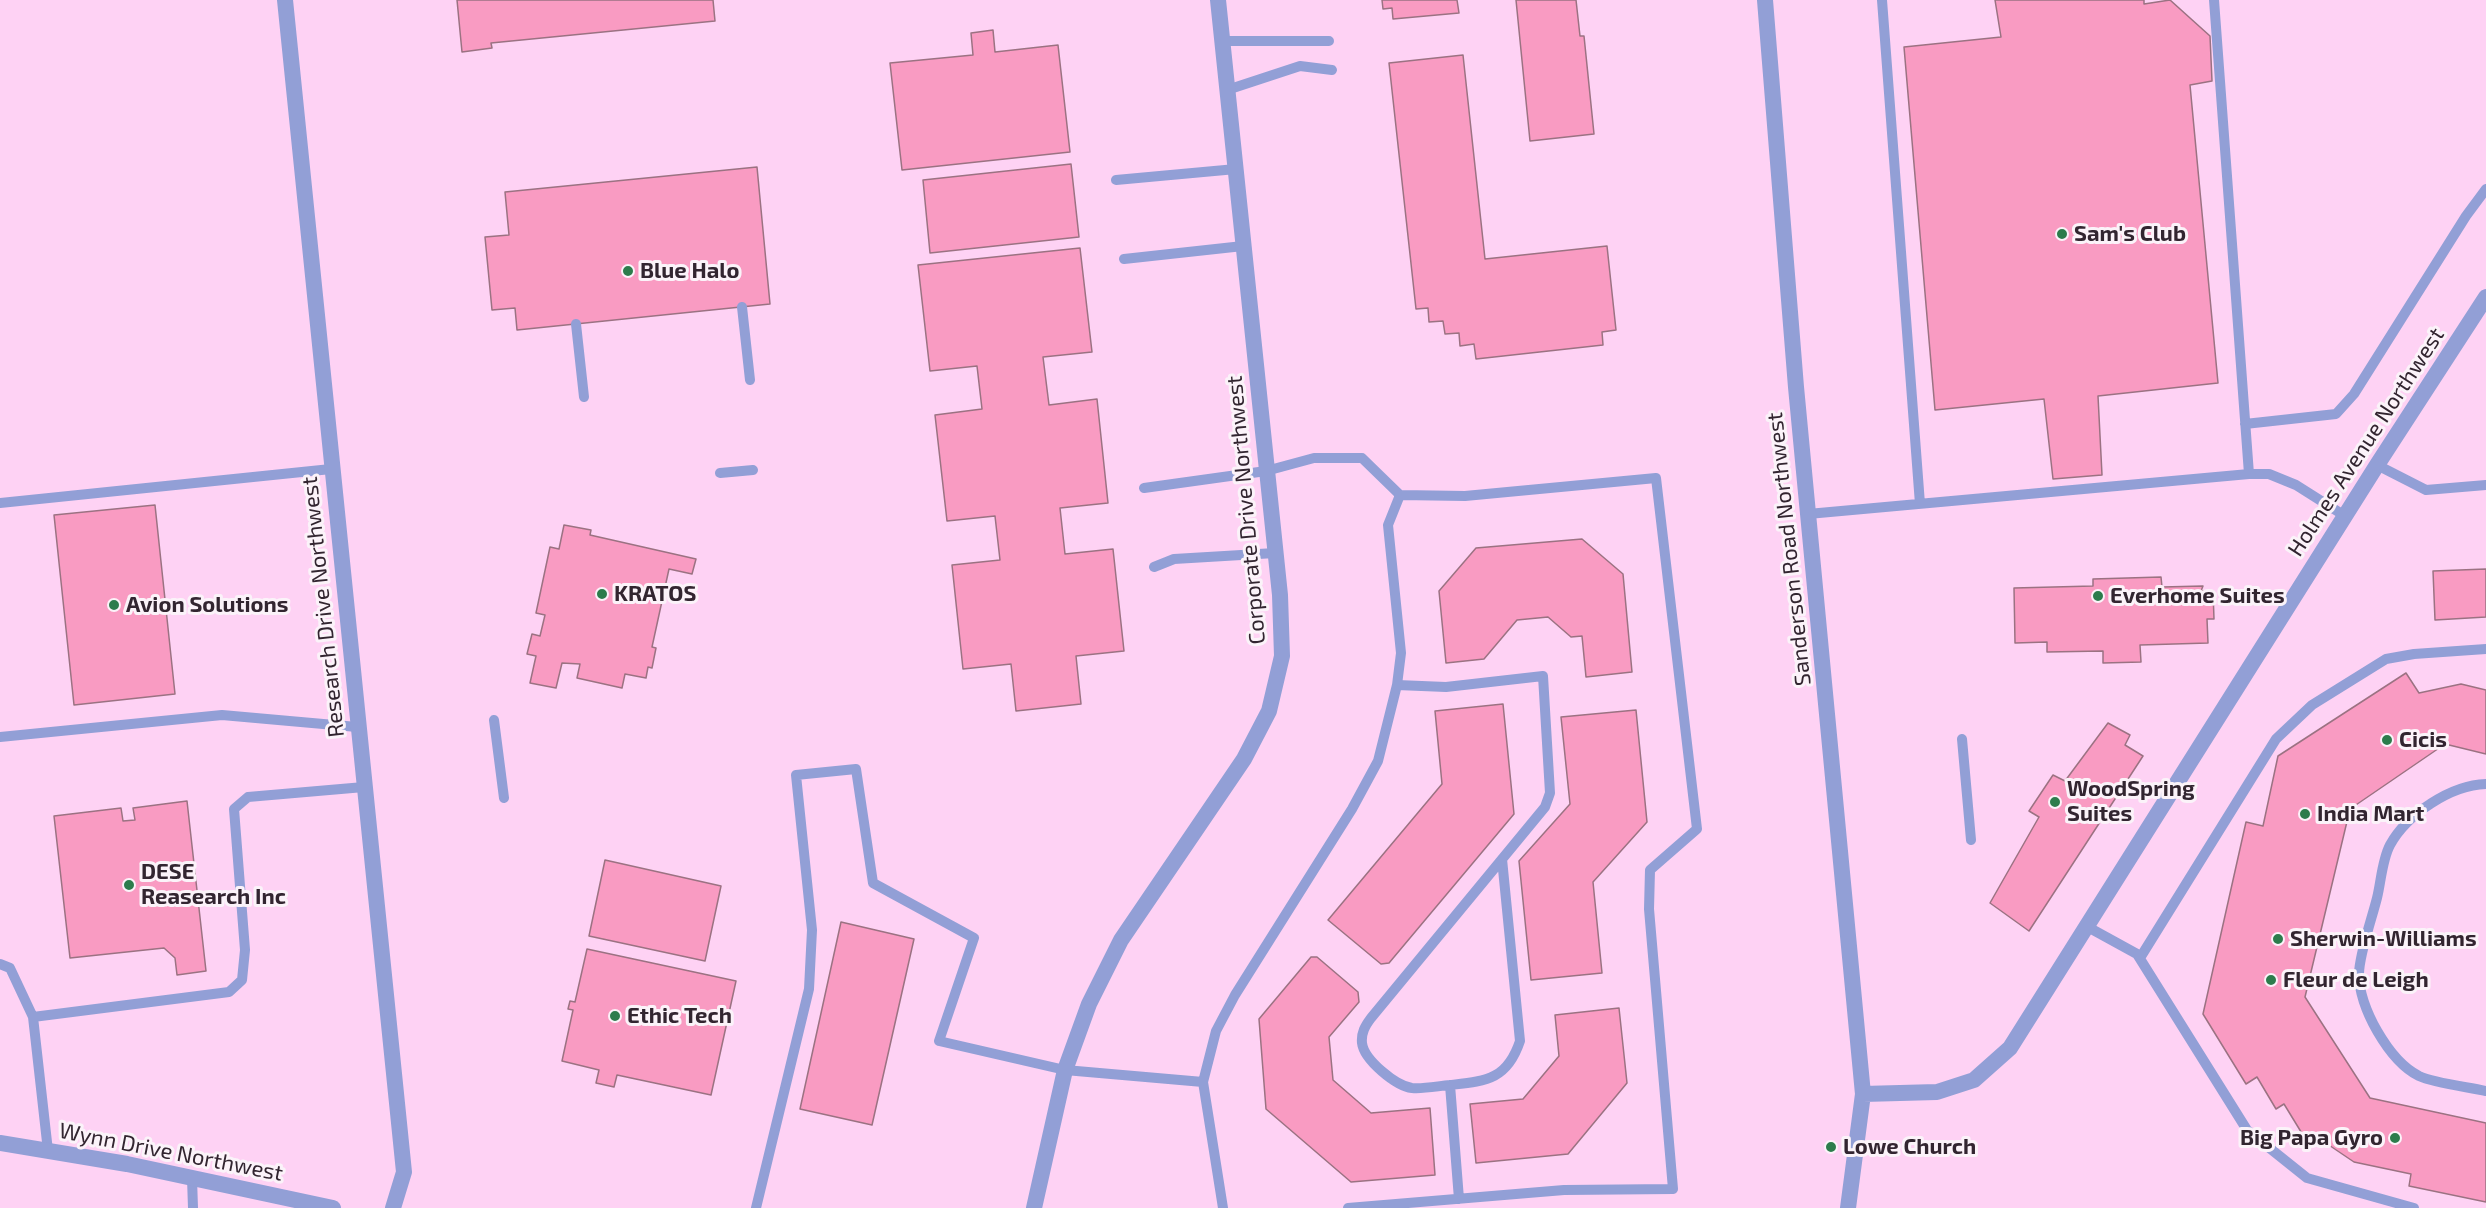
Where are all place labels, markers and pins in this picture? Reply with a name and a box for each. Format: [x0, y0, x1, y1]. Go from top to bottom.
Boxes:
place label: Sam's Club [2074, 221, 2186, 247]
marker: Sam's Club [2055, 227, 2069, 241]
place label: Blue Halo [640, 258, 739, 284]
marker: Blue Halo [621, 264, 635, 278]
place label: KRATOS [614, 581, 696, 607]
place label: Everhome Suites [2110, 583, 2285, 609]
marker: KRATOS [595, 587, 609, 601]
marker: Everhome Suites [2091, 589, 2105, 603]
place label: Avion Solutions [126, 592, 288, 618]
marker: Avion Solutions [107, 598, 121, 612]
place label: Cicis [2399, 727, 2447, 753]
marker: Cicis [2380, 733, 2394, 747]
place label: WoodSpring Suites [2067, 776, 2195, 828]
marker: WoodSpring Suites [2048, 795, 2062, 809]
place label: India Mart [2317, 801, 2424, 827]
marker: India Mart [2298, 807, 2312, 821]
place label: DESE Reasearch Inc [141, 859, 286, 910]
marker: DESE Reasearch Inc [122, 878, 136, 892]
place label: Sherwin-Williams [2290, 926, 2477, 952]
marker: Sherwin-Williams [2271, 932, 2285, 946]
place label: Fleur de Leigh [2283, 967, 2429, 993]
marker: Fleur de Leigh [2264, 973, 2278, 987]
place label: Ethic Tech [627, 1003, 732, 1029]
marker: Ethic Tech [608, 1009, 622, 1023]
place label: Big Papa Gyro [2240, 1125, 2383, 1151]
marker: Big Papa Gyro [2388, 1131, 2402, 1145]
place label: Lowe Church [1843, 1134, 1976, 1160]
marker: Lowe Church [1824, 1140, 1838, 1154]

